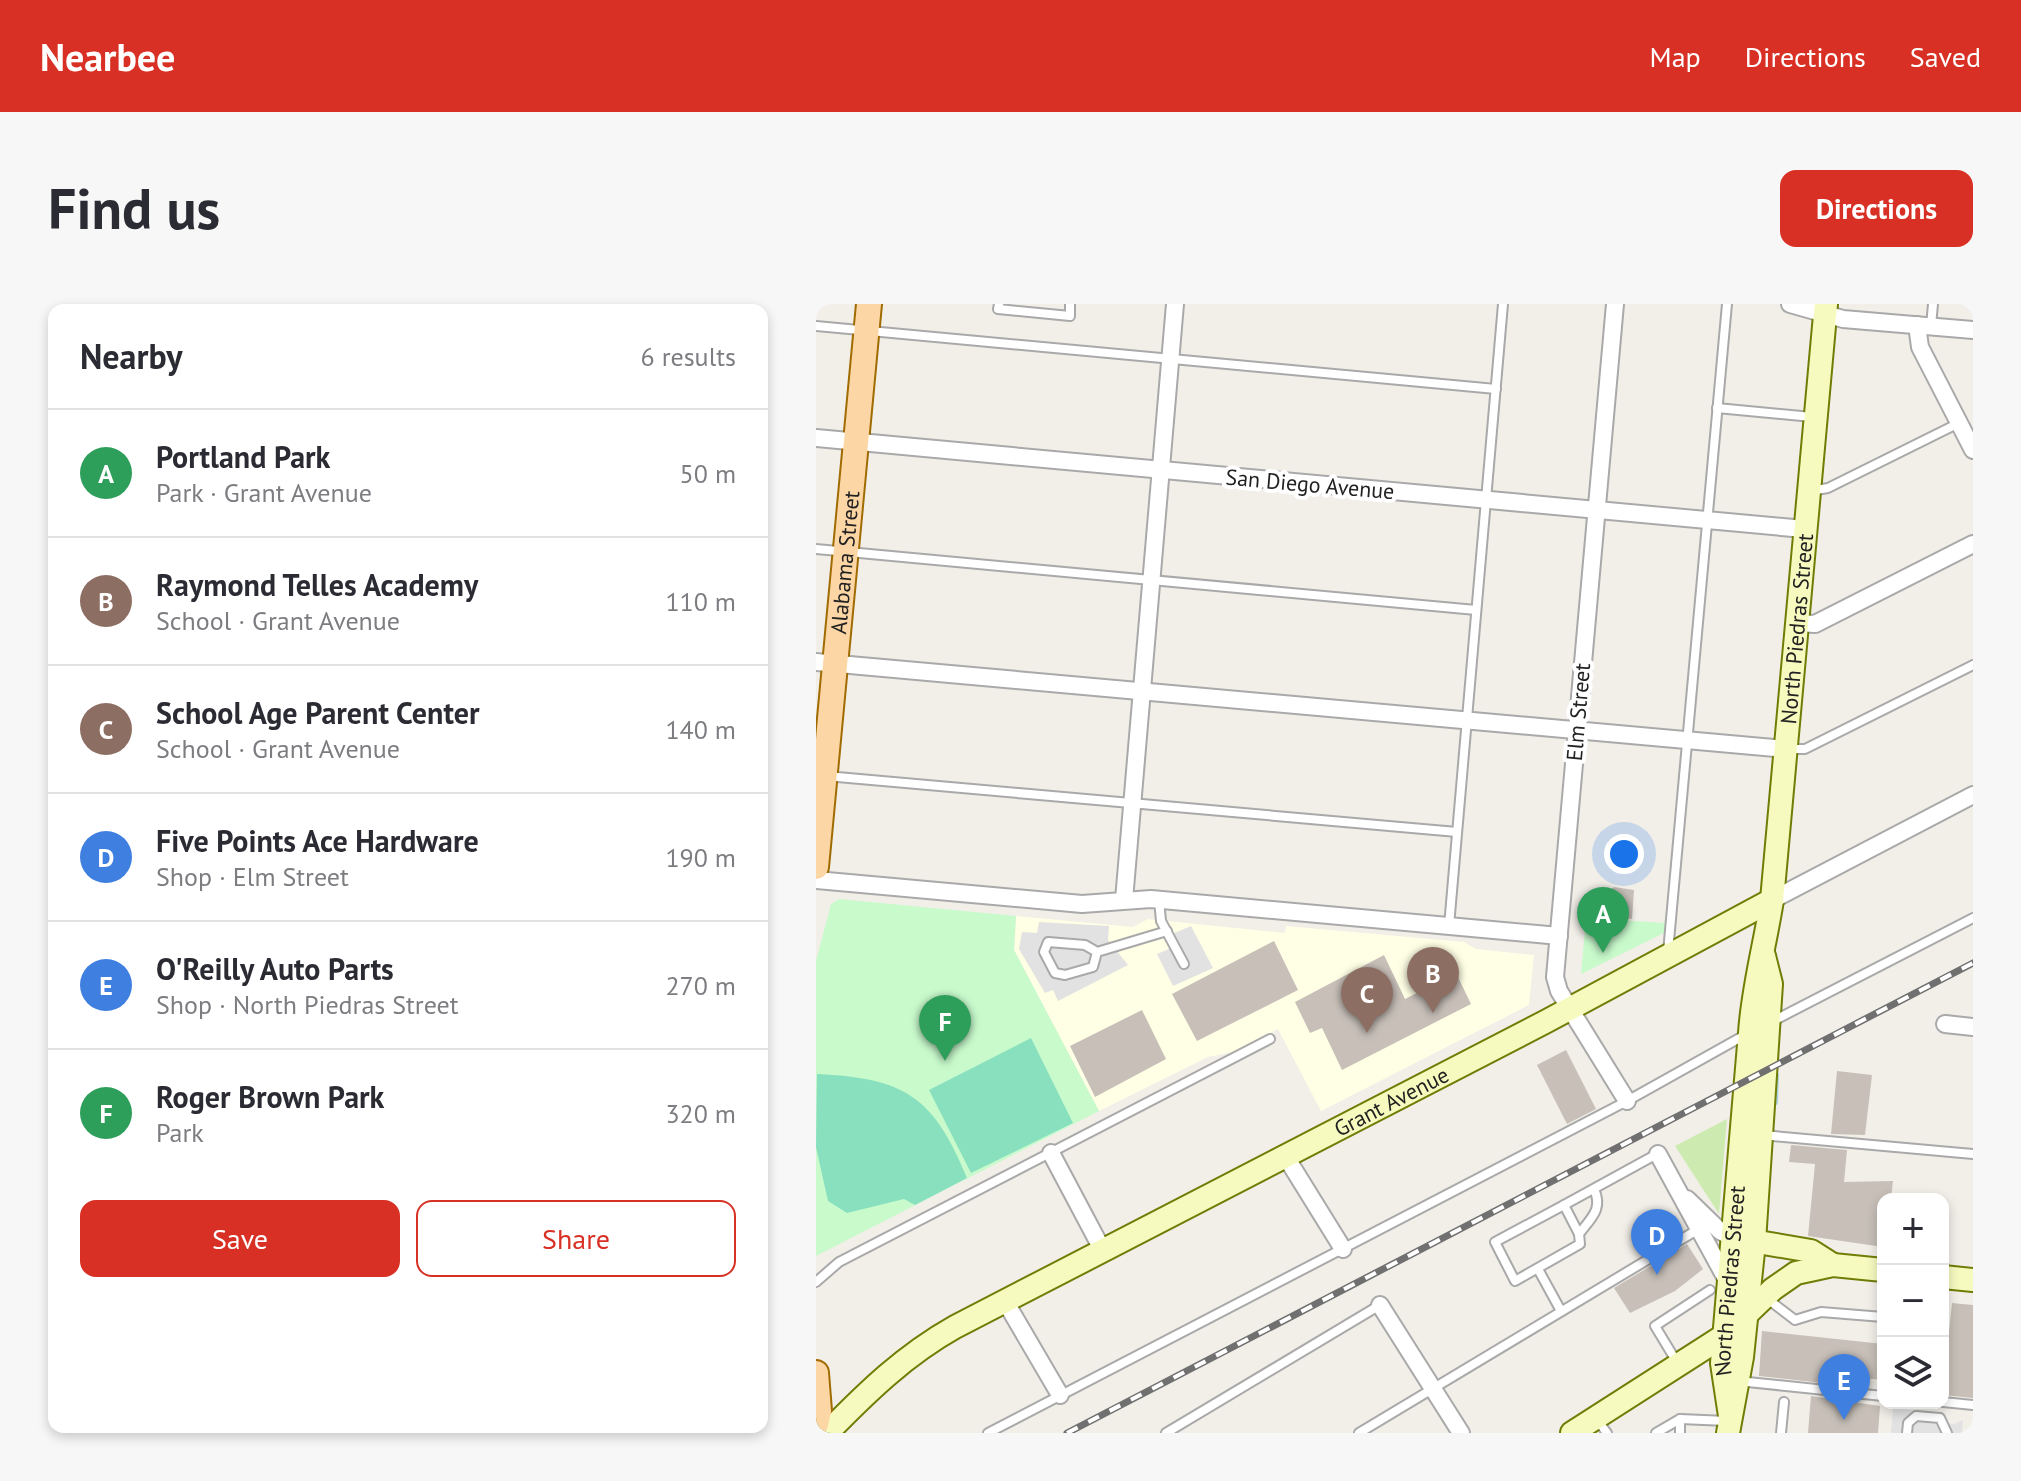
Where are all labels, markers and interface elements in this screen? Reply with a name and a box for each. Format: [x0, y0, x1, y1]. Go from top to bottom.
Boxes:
text: Nearbee [40, 32, 175, 81]
text: Map [1650, 38, 1701, 75]
text: Directions [1745, 38, 1866, 75]
text: Saved [1910, 38, 1981, 75]
button: Directions [1780, 170, 1973, 247]
text: Find us [48, 172, 220, 244]
text: Nearby [80, 334, 182, 378]
text: 6 results [641, 340, 736, 373]
text: Portland Park [156, 437, 330, 476]
text: A [98, 457, 114, 490]
text: 50 m [680, 457, 736, 490]
street label: San Diego Avenue [1225, 463, 1395, 505]
text: Park · Grant Avenue [156, 476, 372, 509]
street label: Alabama Street [824, 489, 865, 635]
street label: North Piedras Street [1774, 532, 1819, 725]
text: Raymond Telles Academy [156, 565, 478, 604]
text: B [98, 585, 114, 618]
text: 110 m [665, 585, 736, 618]
text: School · Grant Avenue [156, 604, 400, 637]
street label: Elm Street [1560, 661, 1596, 762]
text: School Age Parent Center [156, 693, 480, 732]
text: C [99, 713, 113, 746]
text: 140 m [665, 713, 736, 746]
text: School · Grant Avenue [156, 732, 400, 765]
text: Five Points Ace Hardware [156, 821, 479, 860]
your location [1604, 834, 1644, 874]
text: D [98, 841, 114, 874]
text: 190 m [665, 841, 736, 874]
text: Shop · Elm Street [156, 860, 349, 893]
pin: A [1577, 887, 1629, 953]
pin: B [1407, 947, 1459, 1013]
text: O'Reilly Auto Parts [156, 949, 394, 988]
pin: C [1341, 967, 1393, 1033]
text: E [99, 969, 113, 1002]
text: 270 m [665, 969, 736, 1002]
text: Shop · North Piedras Street [156, 988, 459, 1021]
pin: F [919, 995, 971, 1061]
street label: Grant Avenue [1329, 1060, 1453, 1143]
text: Roger Brown Park [156, 1077, 384, 1116]
text: F [99, 1097, 113, 1130]
text: 320 m [665, 1097, 736, 1130]
text: Park [156, 1116, 204, 1149]
street label: North Piedras Street [1708, 1184, 1751, 1378]
map controls [1877, 1193, 1949, 1409]
button: + [1877, 1193, 1949, 1265]
button: Save [80, 1200, 400, 1277]
button: Share [416, 1200, 736, 1277]
pin: D [1631, 1209, 1683, 1275]
button: − [1877, 1265, 1949, 1337]
button: layers [1877, 1337, 1949, 1409]
pin: E [1818, 1354, 1870, 1420]

